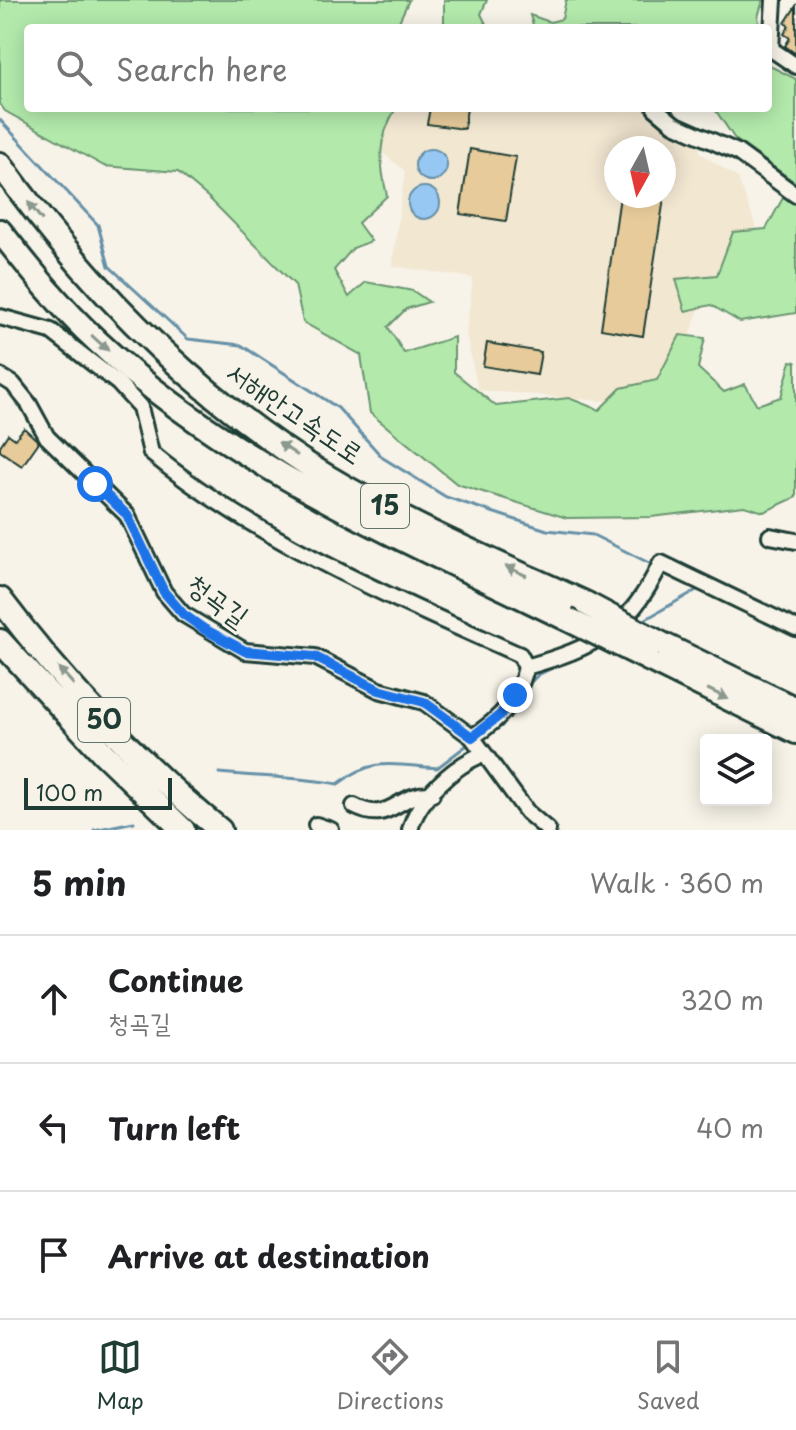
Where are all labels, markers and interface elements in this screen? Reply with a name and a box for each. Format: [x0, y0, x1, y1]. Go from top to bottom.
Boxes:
search box [24, 24, 772, 112]
icon: search [52, 46, 96, 90]
text: Search here [116, 46, 288, 91]
north arrow [604, 136, 676, 208]
one-way arrow [27, 201, 44, 221]
one-way arrow [91, 334, 110, 352]
street label: 서해안고속도로 [218, 350, 373, 474]
one-way arrow [277, 442, 298, 457]
route start [77, 466, 113, 502]
road number: 15 [361, 484, 409, 528]
street label: 청곡길 [179, 562, 259, 636]
one-way arrow [505, 564, 528, 578]
one-way arrow [58, 667, 75, 687]
route end [497, 677, 533, 713]
one-way arrow [707, 687, 730, 701]
road number: 50 [78, 698, 130, 742]
map controls [700, 734, 772, 806]
button: layers [700, 734, 772, 806]
scale bar [24, 774, 172, 810]
text: 100 m [36, 775, 103, 808]
text: 5 min [32, 856, 126, 908]
text: Walk · 360 m [590, 863, 764, 902]
text: Continue [108, 957, 243, 1002]
icon: ahead [32, 977, 76, 1021]
text: 320 m [680, 980, 764, 1019]
text: 청곡길 [108, 1002, 171, 1041]
icon: left [32, 1105, 76, 1149]
text: Turn left [108, 1105, 240, 1150]
text: 40 m [696, 1108, 764, 1147]
icon: arrive [32, 1233, 76, 1277]
text: Arrive at destination [108, 1233, 430, 1278]
tab: Map [97, 1335, 144, 1416]
tab: Directions [337, 1335, 444, 1416]
tab: Saved [637, 1335, 699, 1416]

